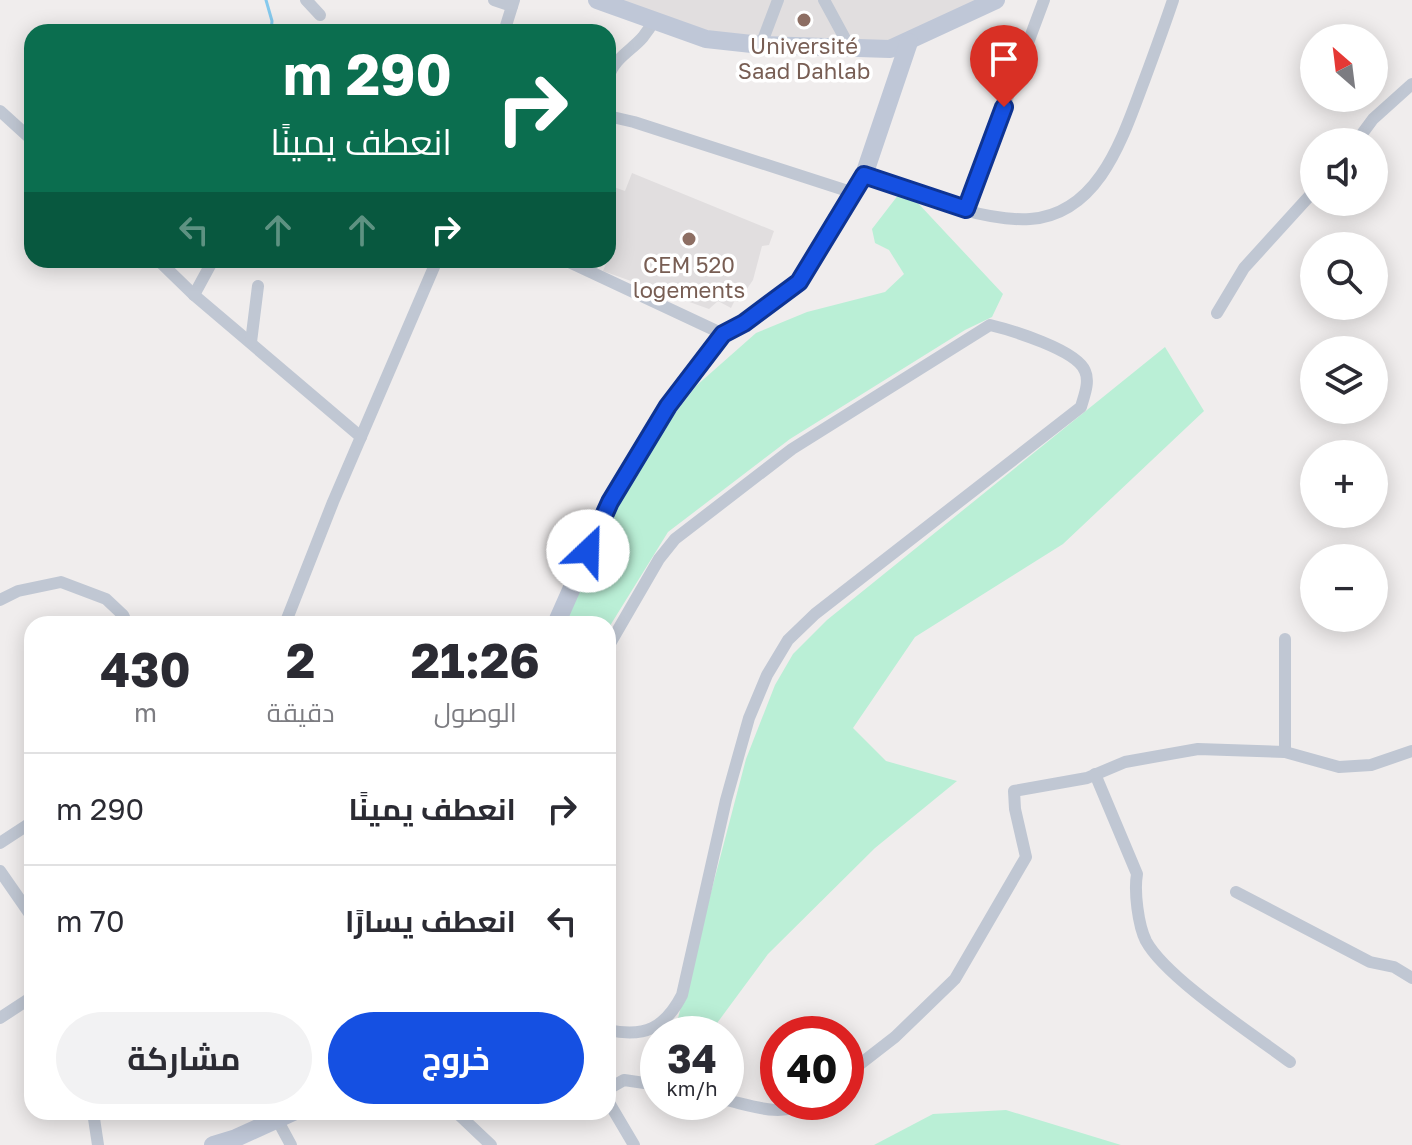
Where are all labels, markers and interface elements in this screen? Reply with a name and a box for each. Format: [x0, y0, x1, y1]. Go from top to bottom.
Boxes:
marker: Université Saad Dahlab [795, 11, 813, 29]
north arrow [1300, 24, 1388, 112]
map controls [1300, 24, 1388, 632]
pin [970, 25, 1038, 107]
place label: Université Saad Dahlab [738, 32, 870, 84]
icon: arrive [982, 37, 1026, 81]
text: 290 m [283, 40, 452, 107]
icon: right [480, 56, 584, 160]
text: انعطف يمينًا [270, 120, 452, 163]
button: sound [1300, 128, 1388, 216]
icon: left [172, 208, 216, 252]
icon: ahead [256, 208, 300, 252]
icon: ahead [340, 208, 384, 252]
icon: right [424, 208, 468, 252]
marker: CEM 520 logements [680, 230, 698, 248]
button: search [1300, 232, 1388, 320]
place label: CEM 520 logements [633, 251, 745, 303]
button: layers [1300, 336, 1388, 424]
button: + [1300, 440, 1388, 528]
position arrow [546, 509, 630, 593]
button: − [1300, 544, 1388, 632]
text: 2 [286, 631, 315, 689]
text: 21:26 [411, 631, 540, 689]
text: 430 [100, 640, 191, 698]
text: m [134, 697, 157, 728]
text: دقيقة [267, 697, 335, 728]
text: الوصول [434, 697, 517, 728]
icon: right [540, 787, 584, 831]
text: 290 m [56, 791, 144, 827]
text: انعطف يمينًا [349, 791, 516, 827]
icon: left [540, 899, 584, 943]
text: 70 m [56, 903, 125, 939]
text: انعطف يسارًا [345, 903, 516, 939]
button: مشاركة [56, 1012, 312, 1104]
button: خروج [328, 1012, 584, 1104]
speed limit sign: 40 [760, 1016, 864, 1120]
text: 34 [667, 1034, 717, 1082]
text: km/h [667, 1076, 717, 1100]

